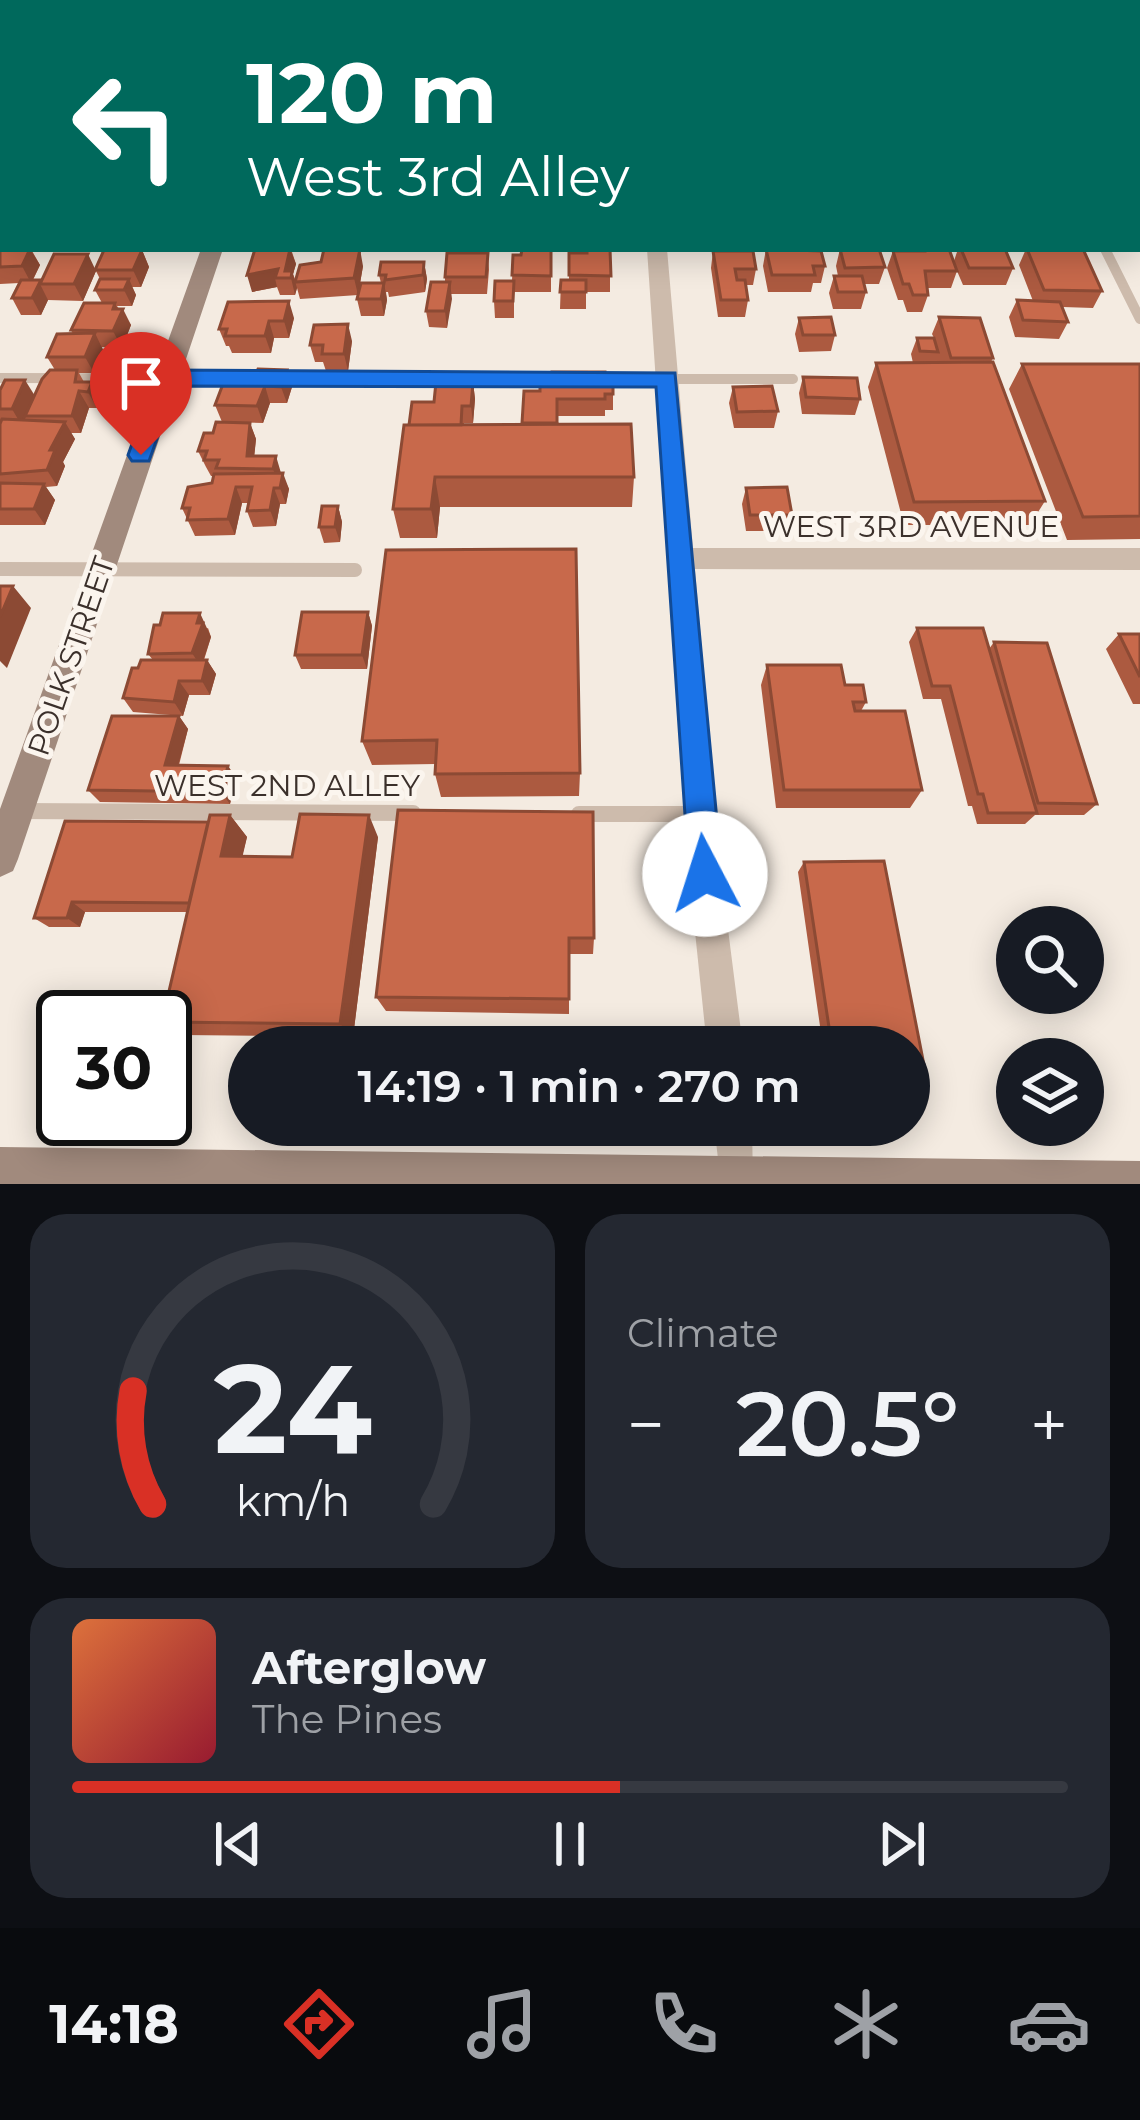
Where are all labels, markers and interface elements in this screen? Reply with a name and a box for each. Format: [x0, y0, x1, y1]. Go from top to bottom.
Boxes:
text: 120 m [246, 42, 497, 144]
icon: left [48, 48, 204, 204]
text: West 3rd Alley [246, 144, 630, 210]
pin [90, 332, 192, 455]
icon: arrive [108, 350, 174, 416]
street label: WEST 3RD AVENUE [763, 508, 1059, 545]
street label: POLK STREET [20, 551, 123, 760]
street label: WEST 2ND ALLEY [154, 767, 421, 804]
position arrow [642, 811, 768, 937]
map controls [996, 906, 1104, 1146]
button: search [996, 906, 1104, 1014]
speed limit sign: 30 [36, 990, 192, 1146]
button: layers [996, 1038, 1104, 1146]
text: 14:19 · 1 min · 270 m [357, 1058, 801, 1113]
text: Climate [627, 1309, 779, 1357]
text: 24 [213, 1332, 372, 1484]
text: 20.5° [736, 1369, 959, 1479]
text: − [627, 1384, 665, 1465]
text: + [1030, 1384, 1068, 1465]
text: km/h [235, 1474, 350, 1527]
text: Afterglow [252, 1640, 486, 1695]
text: The Pines [252, 1695, 442, 1743]
icon: previous [205, 1811, 271, 1877]
icon: pause [537, 1811, 603, 1877]
icon: next [869, 1811, 935, 1877]
icon: directions [277, 1982, 361, 2066]
icon: music [460, 1982, 544, 2066]
icon: phone [642, 1982, 726, 2066]
icon: climate [824, 1982, 908, 2066]
icon: car [1007, 1982, 1091, 2066]
text: 14:18 [49, 1991, 179, 2057]

